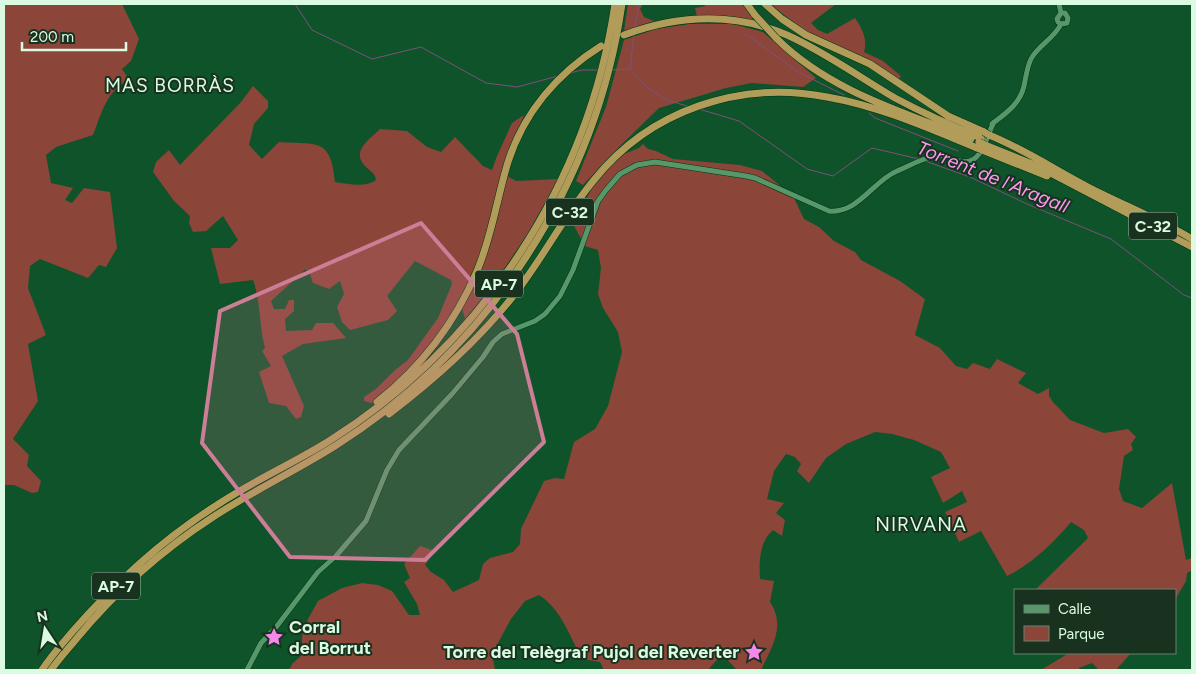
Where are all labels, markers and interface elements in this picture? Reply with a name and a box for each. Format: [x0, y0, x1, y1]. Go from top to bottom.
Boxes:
scale bar [22, 20, 126, 52]
text: 200 m [30, 28, 74, 46]
district label: MAS BORRÀS [105, 74, 235, 97]
water label: Torrent de l'Aragall [914, 136, 1073, 218]
road number: C-32 [546, 198, 594, 226]
road number: C-32 [1129, 212, 1177, 240]
road number: AP-7 [475, 270, 523, 298]
district label: NIRVANA [875, 513, 967, 536]
road number: AP-7 [92, 572, 140, 600]
legend [1014, 589, 1176, 654]
text: Calle [1058, 600, 1091, 618]
north arrow [20, 604, 70, 654]
text: N [35, 607, 49, 626]
place label: Corral del Borrut [289, 616, 371, 659]
text: Parque [1058, 625, 1105, 643]
place icon: Corral del Borrut [263, 626, 285, 648]
place label: Torre del Telègraf Pujol del Reverter [443, 641, 739, 663]
place icon: Torre del Telègraf Pujol del Reverter [743, 641, 765, 663]

